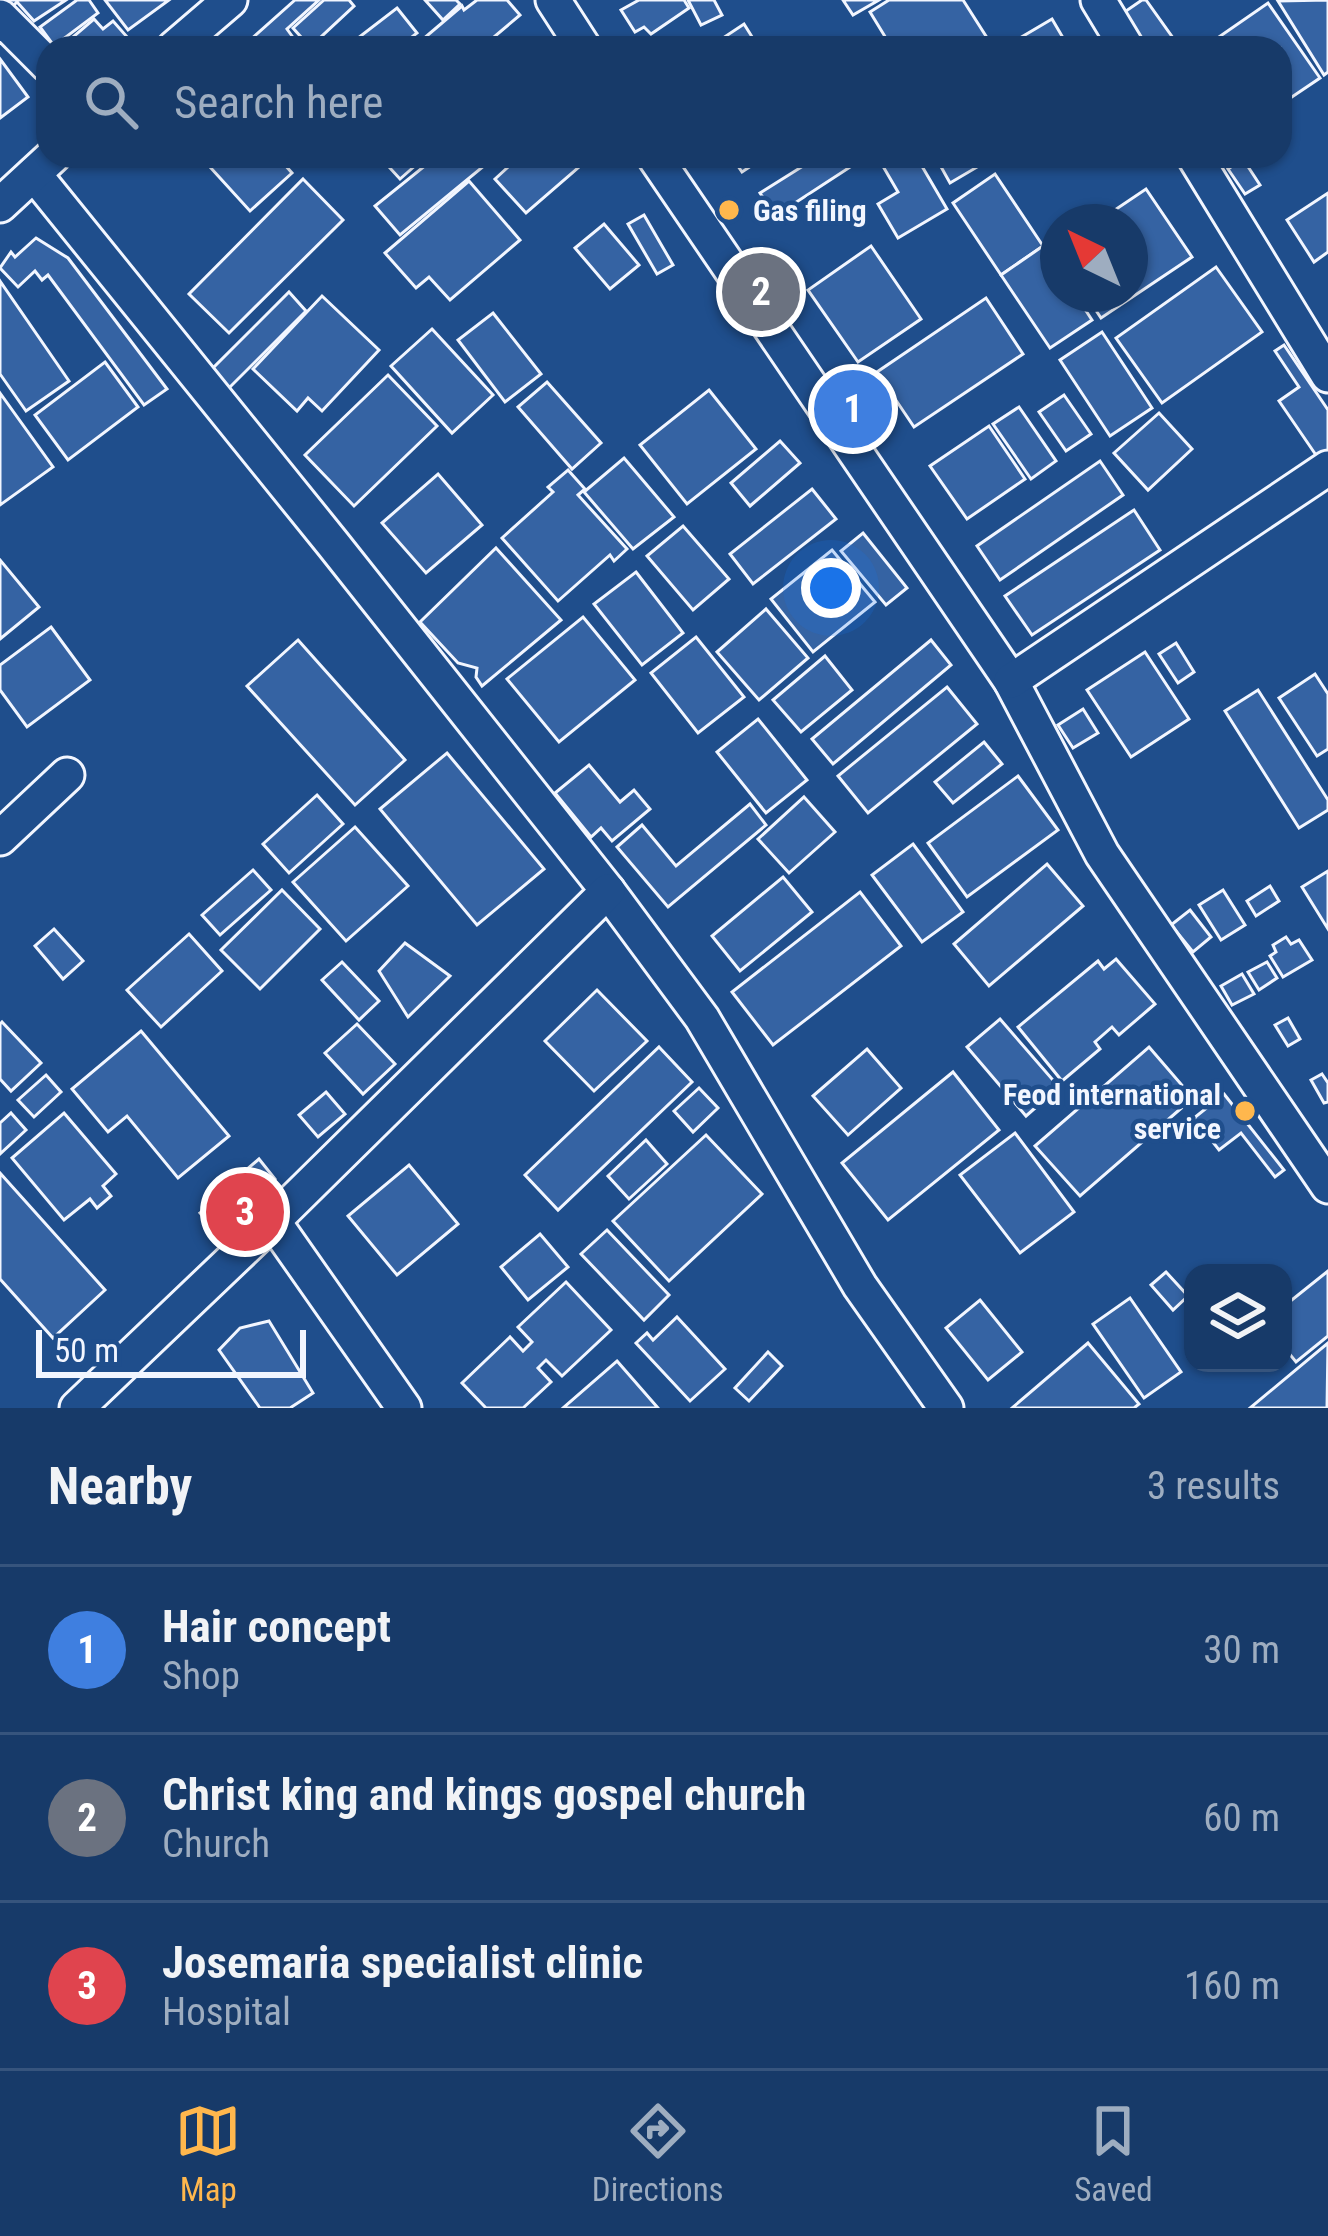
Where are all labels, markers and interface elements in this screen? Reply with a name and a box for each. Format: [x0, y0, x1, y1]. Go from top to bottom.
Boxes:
search box [36, 36, 1292, 168]
icon: search [78, 69, 144, 135]
text: Search here [174, 76, 383, 129]
place label: Gas filing [753, 193, 867, 228]
marker: Gas filing [716, 197, 742, 223]
north arrow [1040, 204, 1148, 312]
pin: 2 [722, 247, 800, 337]
pin: 1 [814, 364, 892, 454]
your location [801, 558, 861, 618]
place label: Feod international service [1003, 1077, 1221, 1146]
marker: Feod international service [1232, 1098, 1258, 1124]
pin: 3 [206, 1167, 284, 1257]
map controls [1184, 1264, 1292, 1372]
button: layers [1184, 1264, 1292, 1372]
scale bar [36, 1324, 306, 1377]
text: 50 m [54, 1331, 119, 1370]
text: Nearby [48, 1457, 192, 1516]
text: 3 results [1147, 1463, 1280, 1509]
text: Hair concept [162, 1600, 391, 1653]
text: 1 [77, 1627, 97, 1673]
text: 30 m [1203, 1627, 1280, 1673]
text: Shop [162, 1653, 240, 1699]
text: Christ king and kings gospel church [162, 1768, 806, 1821]
text: 2 [77, 1795, 97, 1841]
text: 60 m [1203, 1795, 1280, 1841]
text: Church [162, 1821, 270, 1867]
text: Josemaria specialist clinic [162, 1936, 643, 1989]
text: 3 [77, 1963, 97, 2009]
text: 160 m [1184, 1963, 1280, 2009]
text: Hospital [162, 1989, 291, 2035]
tab: Map [175, 2098, 241, 2209]
tab: Directions [592, 2098, 724, 2209]
tab: Saved [1074, 2098, 1153, 2209]

